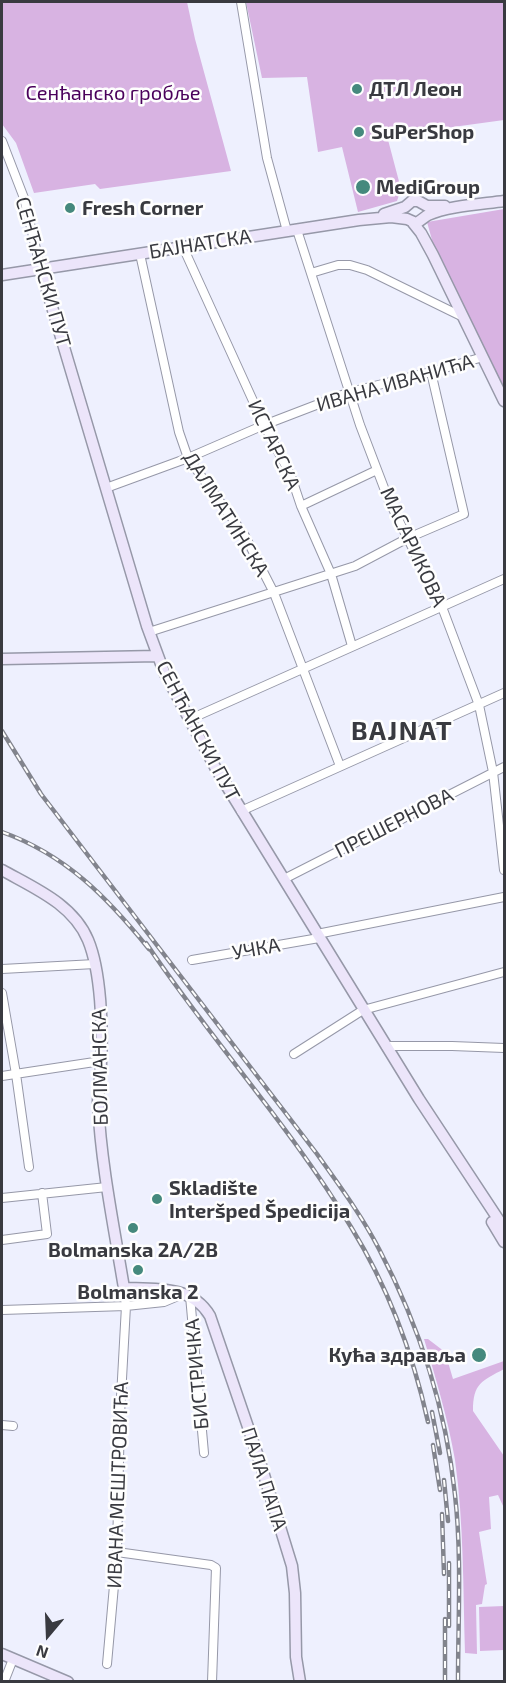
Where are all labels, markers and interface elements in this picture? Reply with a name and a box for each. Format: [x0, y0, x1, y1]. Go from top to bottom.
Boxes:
place label: ДТЛ Леон [369, 77, 462, 101]
park label: Сенћанско гробље [25, 81, 201, 105]
marker: ДТЛ Леон [350, 82, 364, 96]
place label: SuPerShop [371, 120, 474, 144]
marker: SuPerShop [352, 125, 366, 139]
place label: MediGroup [376, 175, 480, 199]
marker: MediGroup [354, 178, 372, 196]
street label: СЕНЋАНСКИ ПУТ [10, 194, 76, 350]
place label: Fresh Corner [82, 196, 203, 220]
marker: Fresh Corner [63, 201, 77, 215]
street label: БАЈНАТСКА [147, 224, 253, 264]
street label: ИВАНА ИВАНИЋА [313, 349, 477, 417]
street label: ИСТАРСКА [243, 396, 305, 494]
street label: ДАЛМАТИНСКА [178, 447, 274, 581]
street label: МАСАРИКОВА [375, 483, 451, 611]
street label: СЕНЋАНСКИ ПУТ [151, 657, 245, 805]
district label: BAJNAT [351, 715, 453, 747]
street label: ПРЕШЕРНОВА [331, 783, 457, 863]
street label: УЧКА [230, 933, 282, 965]
street label: БОЛМАНСКА [87, 1008, 113, 1126]
place label: Skladište Interšped Špedicija [169, 1176, 350, 1223]
marker: Skladište Interšped Špedicija [150, 1192, 164, 1206]
marker: Bolmanska 2A/2B [126, 1221, 140, 1235]
place label: Bolmanska 2A/2B [48, 1238, 218, 1262]
marker: Bolmanska 2 [131, 1263, 145, 1277]
place label: Bolmanska 2 [77, 1280, 199, 1304]
street label: БИСТРИЧКА [180, 1317, 214, 1431]
place label: Кућа здравља [328, 1343, 466, 1367]
marker: Кућа здравља [470, 1346, 488, 1364]
street label: ИВАНА МЕШТРОВИЋА [102, 1381, 134, 1589]
street label: ПАЛА ПАПА [236, 1424, 292, 1534]
north arrow [18, 1605, 78, 1665]
text: N [33, 1642, 51, 1663]

